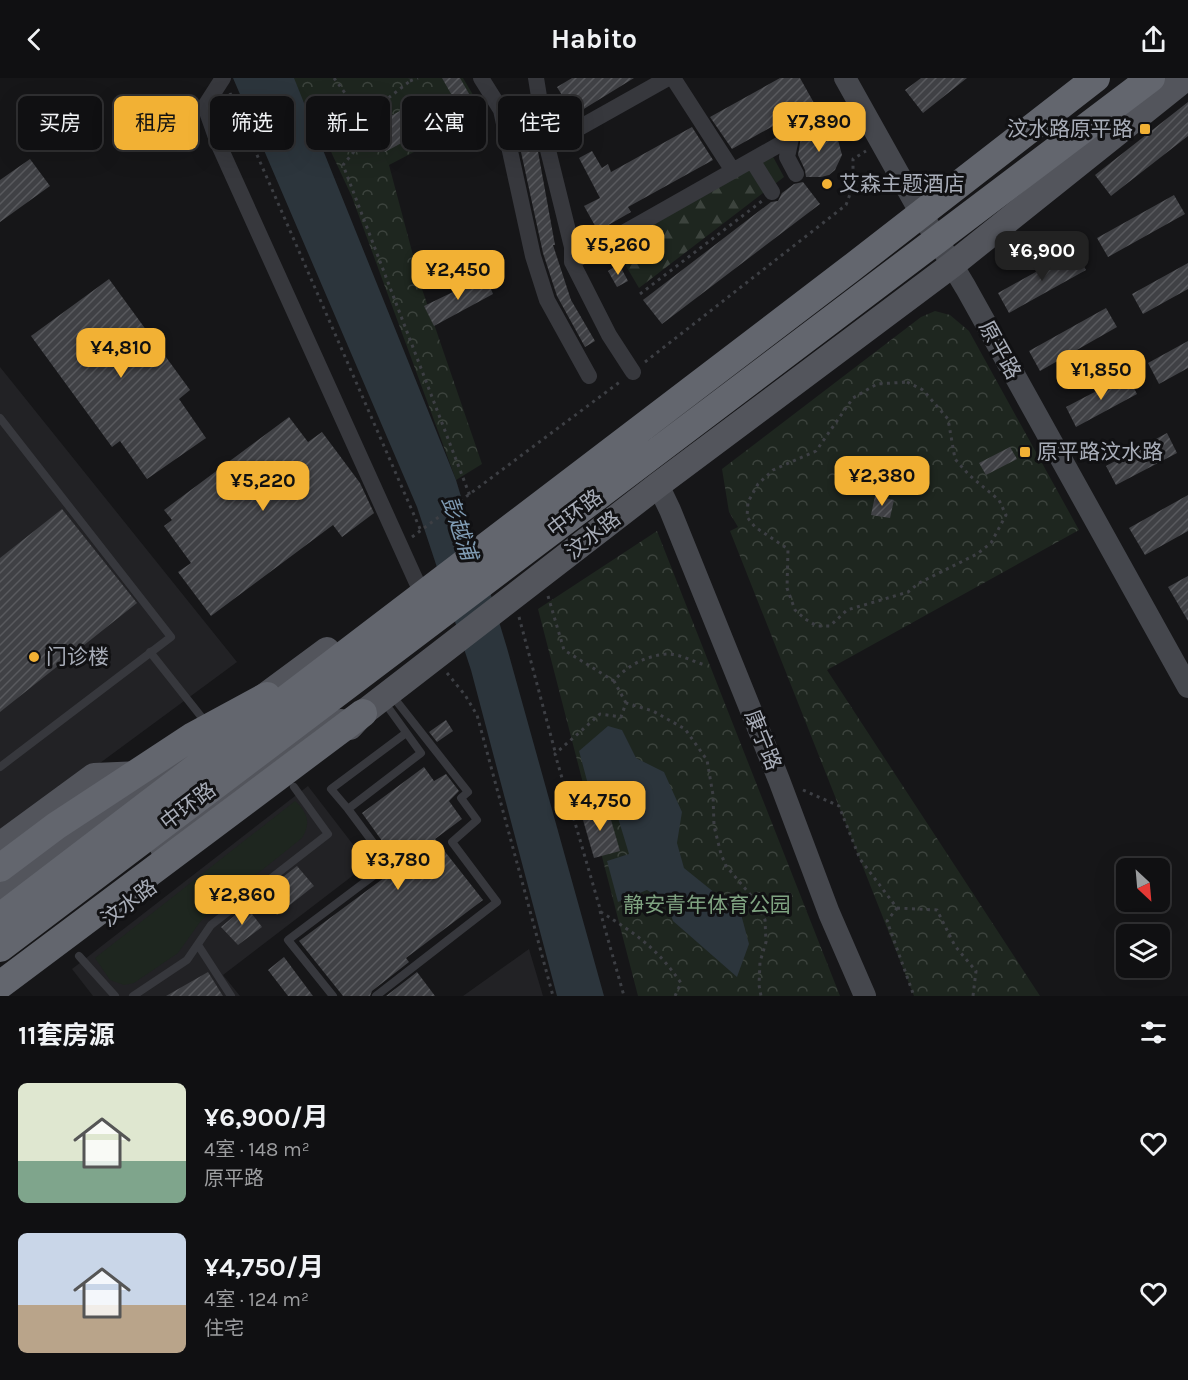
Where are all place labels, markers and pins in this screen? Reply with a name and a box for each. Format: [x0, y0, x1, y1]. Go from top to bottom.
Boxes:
pin: ¥7,890 [770, 102, 868, 153]
place label: 汶水路原平路 [1007, 117, 1133, 141]
marker: 汶水路原平路 [1138, 122, 1152, 136]
place label: 艾森主题酒店 [839, 172, 965, 196]
marker: 艾森主题酒店 [820, 177, 834, 191]
pin: ¥5,260 [569, 225, 667, 276]
pin: ¥6,900 [993, 231, 1091, 282]
pin: ¥2,450 [409, 250, 507, 301]
pin: ¥4,810 [72, 328, 170, 379]
pin: ¥1,850 [1052, 350, 1150, 401]
place label: 原平路汶水路 [1037, 440, 1163, 464]
marker: 原平路汶水路 [1018, 445, 1032, 459]
pin: ¥2,380 [833, 456, 931, 507]
pin: ¥5,220 [214, 461, 312, 512]
place label: 门诊楼 [46, 645, 109, 669]
marker: 门诊楼 [27, 650, 41, 664]
pin: ¥4,750 [551, 781, 649, 832]
pin: ¥3,780 [349, 840, 447, 891]
pin: ¥2,860 [193, 875, 291, 926]

